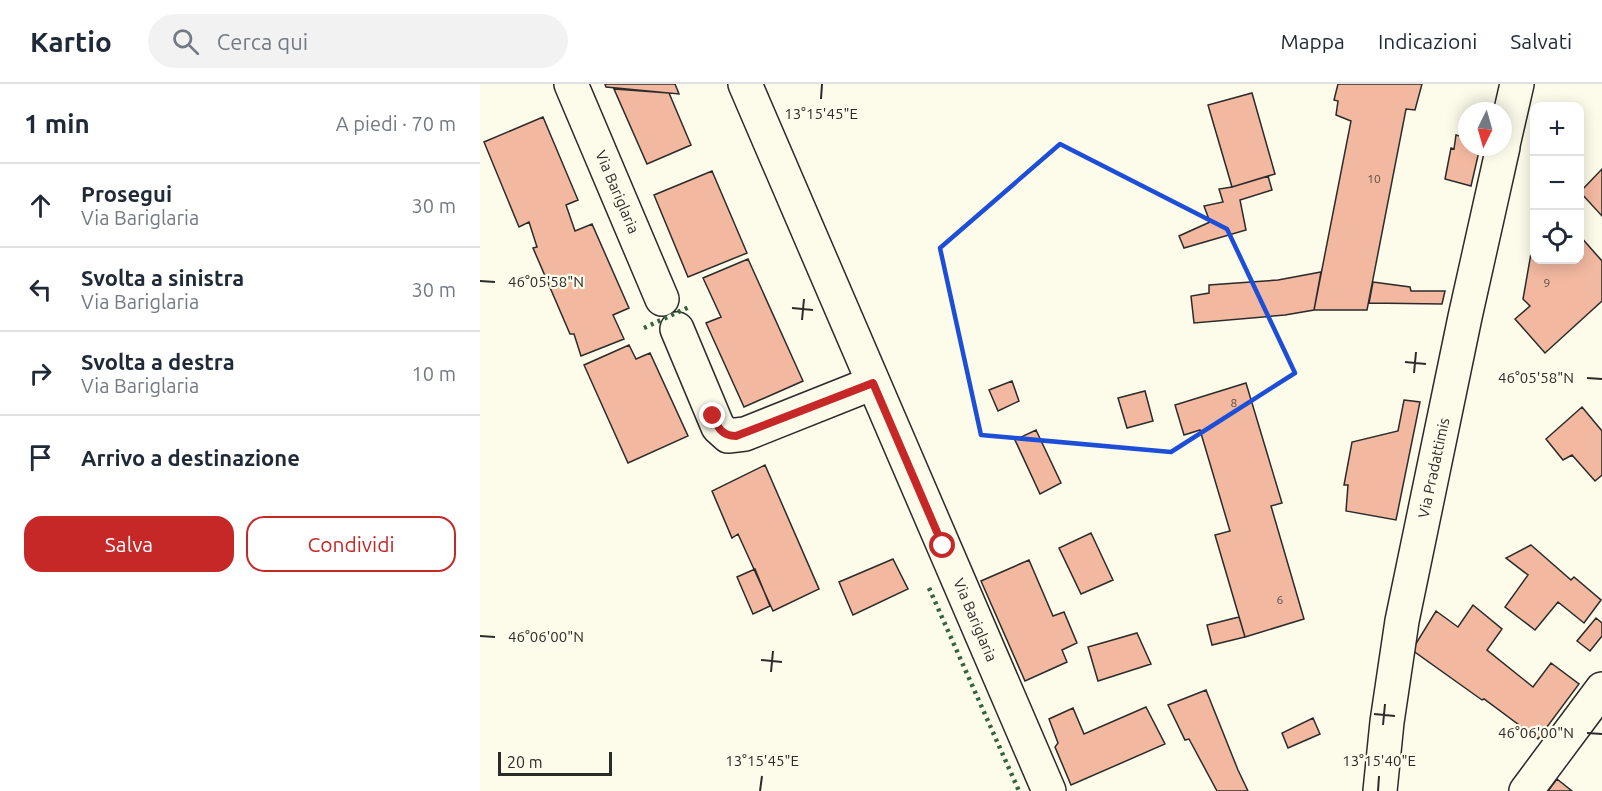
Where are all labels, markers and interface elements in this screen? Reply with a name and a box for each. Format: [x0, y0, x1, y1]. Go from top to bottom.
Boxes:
search box [148, 14, 568, 68]
icon: search [169, 25, 202, 58]
text: Kartio [30, 26, 112, 57]
text: Cerca qui [217, 29, 308, 54]
text: Mappa [1280, 29, 1345, 53]
text: Indicazioni [1378, 29, 1477, 53]
text: Salvati [1510, 29, 1572, 53]
north arrow [1458, 102, 1512, 156]
map controls [1530, 102, 1584, 264]
button: + [1530, 102, 1584, 156]
text: 13°15'45"E [784, 105, 858, 122]
text: 1 min [24, 109, 90, 138]
text: A piedi · 70 m [336, 112, 456, 135]
street label: Via Bariglaria [592, 148, 643, 236]
button: − [1530, 156, 1584, 210]
house number: 10 [1367, 172, 1381, 185]
text: Prosegui [81, 181, 172, 206]
icon: ahead [24, 189, 57, 222]
text: 30 m [412, 194, 456, 217]
text: Via Bariglaria [81, 206, 199, 229]
button: locate [1530, 210, 1584, 264]
text: Svolta a sinistra [81, 265, 244, 290]
icon: left [24, 273, 57, 306]
text: 46°05'58"N [508, 273, 584, 290]
house number: 9 [1544, 276, 1550, 289]
text: 30 m [412, 278, 456, 301]
text: Via Bariglaria [81, 290, 199, 313]
text: Svolta a destra [81, 349, 235, 374]
icon: right [24, 357, 57, 390]
text: 10 m [412, 362, 456, 385]
text: 46°05'58"N [1498, 369, 1574, 386]
text: Via Bariglaria [81, 374, 199, 397]
house number: 8 [1231, 396, 1238, 409]
route end [699, 402, 725, 428]
street label: Via Pradattimis [1415, 416, 1452, 520]
icon: arrive [24, 441, 57, 474]
text: Arrivo a destinazione [81, 445, 300, 470]
button: Salva [24, 516, 234, 572]
button: Condividi [246, 516, 456, 572]
route start [929, 532, 955, 558]
street label: Via Bariglaria [950, 576, 1001, 664]
house number: 6 [1277, 593, 1284, 606]
text: 46°06'00"N [508, 628, 584, 645]
text: 46°06'00"N [1498, 724, 1574, 741]
scale bar [498, 749, 612, 776]
text: 13°15'45"E [725, 752, 799, 769]
text: 13°15'40"E [1342, 752, 1416, 769]
text: 20 m [507, 753, 543, 771]

